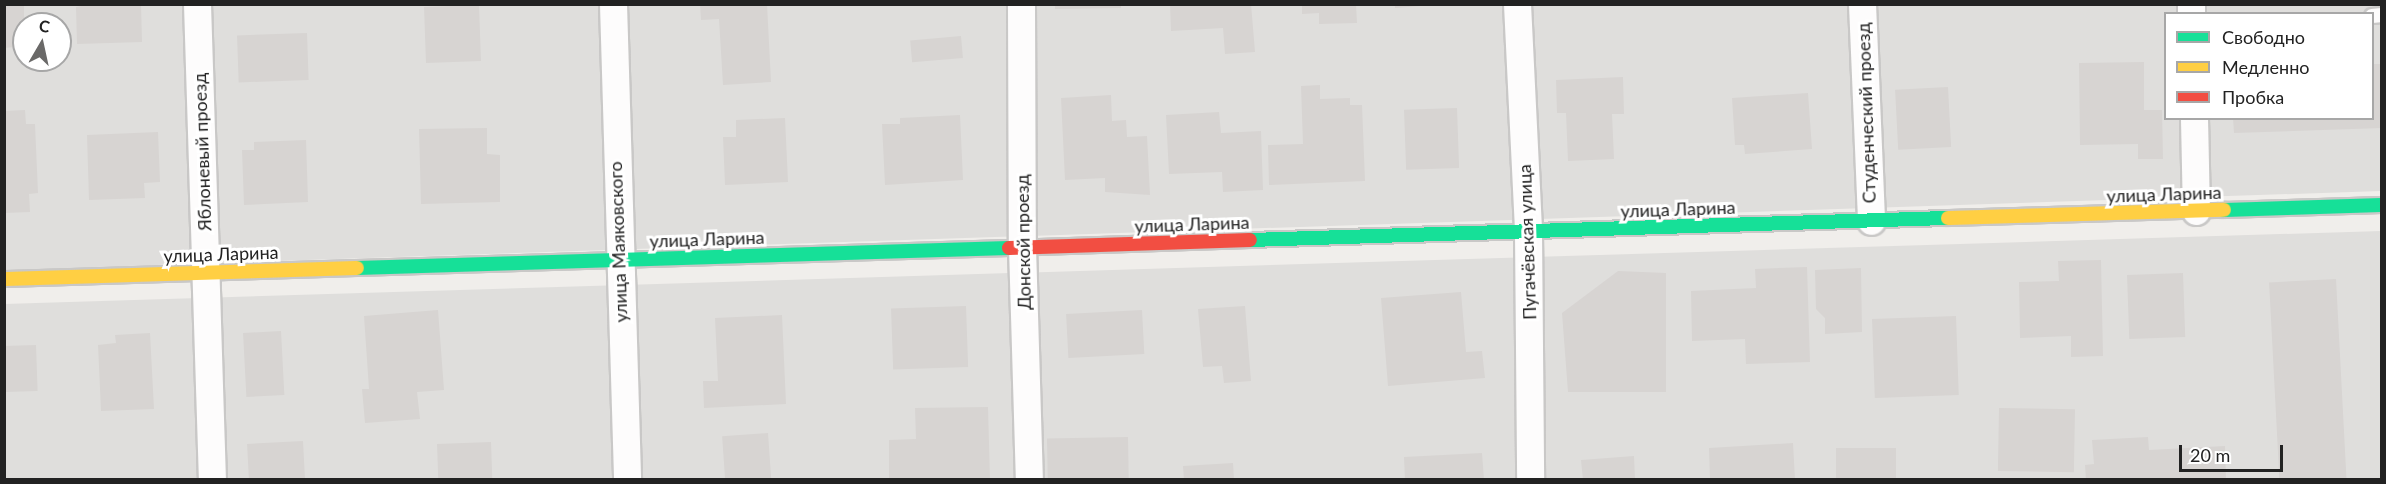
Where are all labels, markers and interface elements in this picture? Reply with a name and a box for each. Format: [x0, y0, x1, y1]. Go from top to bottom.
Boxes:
north arrow [12, 12, 72, 72]
legend [2164, 12, 2374, 120]
text: С [38, 15, 51, 36]
street label: Студенческий проезд [1852, 22, 1880, 204]
text: Свободно [2222, 26, 2305, 48]
text: Медленно [2222, 56, 2310, 78]
street label: Яблоневый проезд [188, 72, 216, 232]
text: Пробка [2222, 86, 2284, 108]
street label: улица Маяковского [604, 161, 632, 323]
street label: Пугачёвская улица [1513, 164, 1541, 320]
street label: Донской проезд [1011, 174, 1035, 310]
street label: улица Ларина [2106, 181, 2222, 207]
street label: улица Ларина [1620, 196, 1736, 222]
street label: улица Ларина [1134, 211, 1250, 237]
street label: улица Ларина [649, 226, 765, 252]
street label: улица Ларина [163, 241, 279, 267]
scale bar [2182, 433, 2286, 471]
text: 20 m [2190, 444, 2230, 466]

